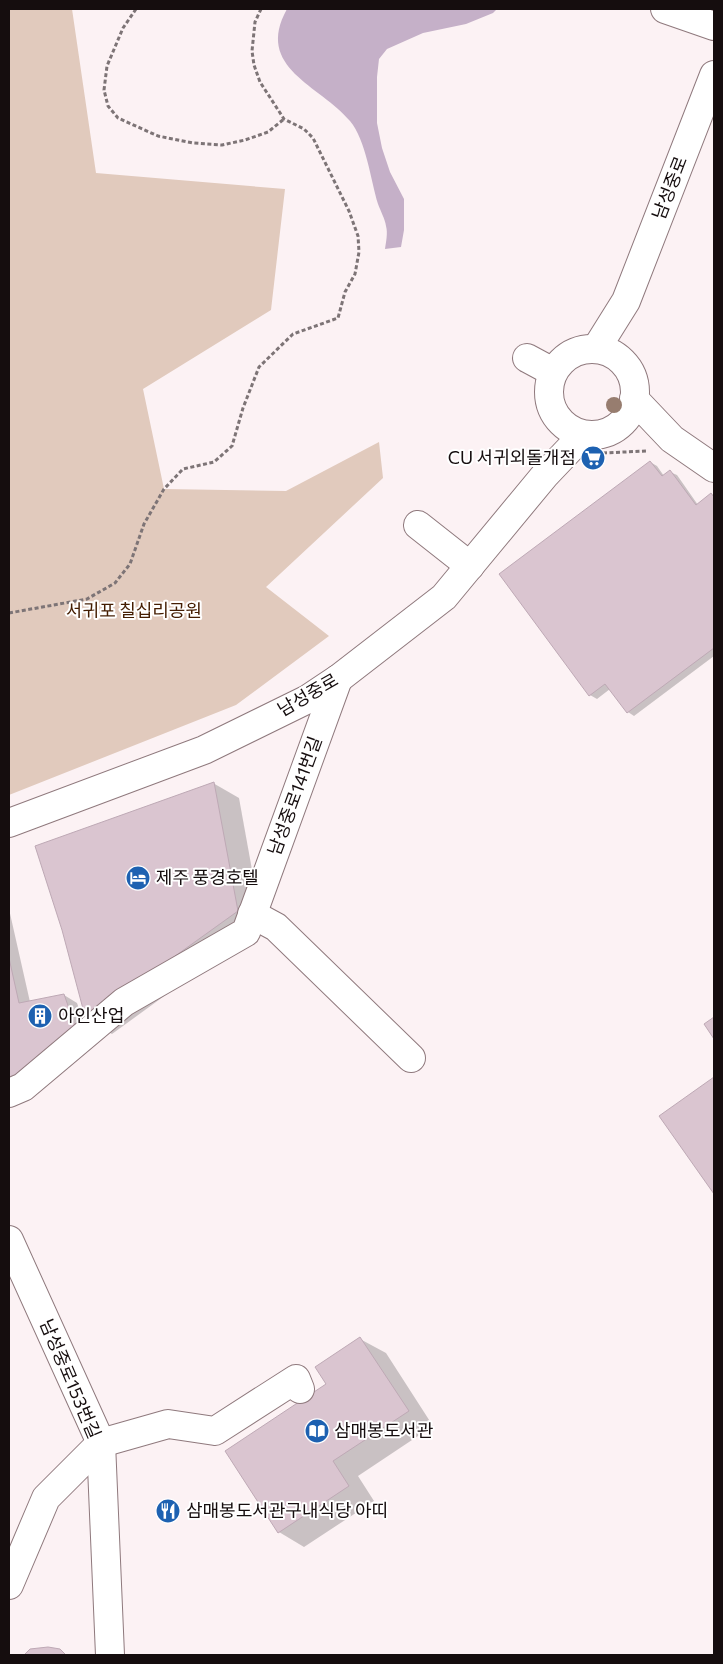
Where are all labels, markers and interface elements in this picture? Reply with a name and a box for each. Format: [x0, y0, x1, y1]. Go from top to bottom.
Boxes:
street label: 남성중로 [647, 153, 691, 223]
supermarket icon: CU 서귀외돌개점 [580, 445, 606, 471]
place label: CU 서귀외돌개점 [448, 446, 576, 468]
park label: 서귀포 칠십리공원 [66, 599, 202, 621]
street label: 남성중로 [273, 668, 342, 720]
street label: 남성중로141번길 [262, 733, 326, 858]
hotel icon: 제주 풍경호텔 [125, 865, 151, 891]
place label: 제주 풍경호텔 [156, 866, 259, 888]
building icon: 아인산업 [27, 1003, 53, 1029]
place label: 아인산업 [58, 1004, 124, 1026]
street label: 남성중로153번길 [36, 1316, 106, 1442]
library icon: 삼매봉도서관 [304, 1418, 330, 1444]
place label: 삼매봉도서관 [334, 1419, 434, 1441]
restaurant icon: 삼매봉도서관구내식당 아띠 [155, 1498, 181, 1524]
place label: 삼매봉도서관구내식당 아띠 [186, 1499, 388, 1521]

